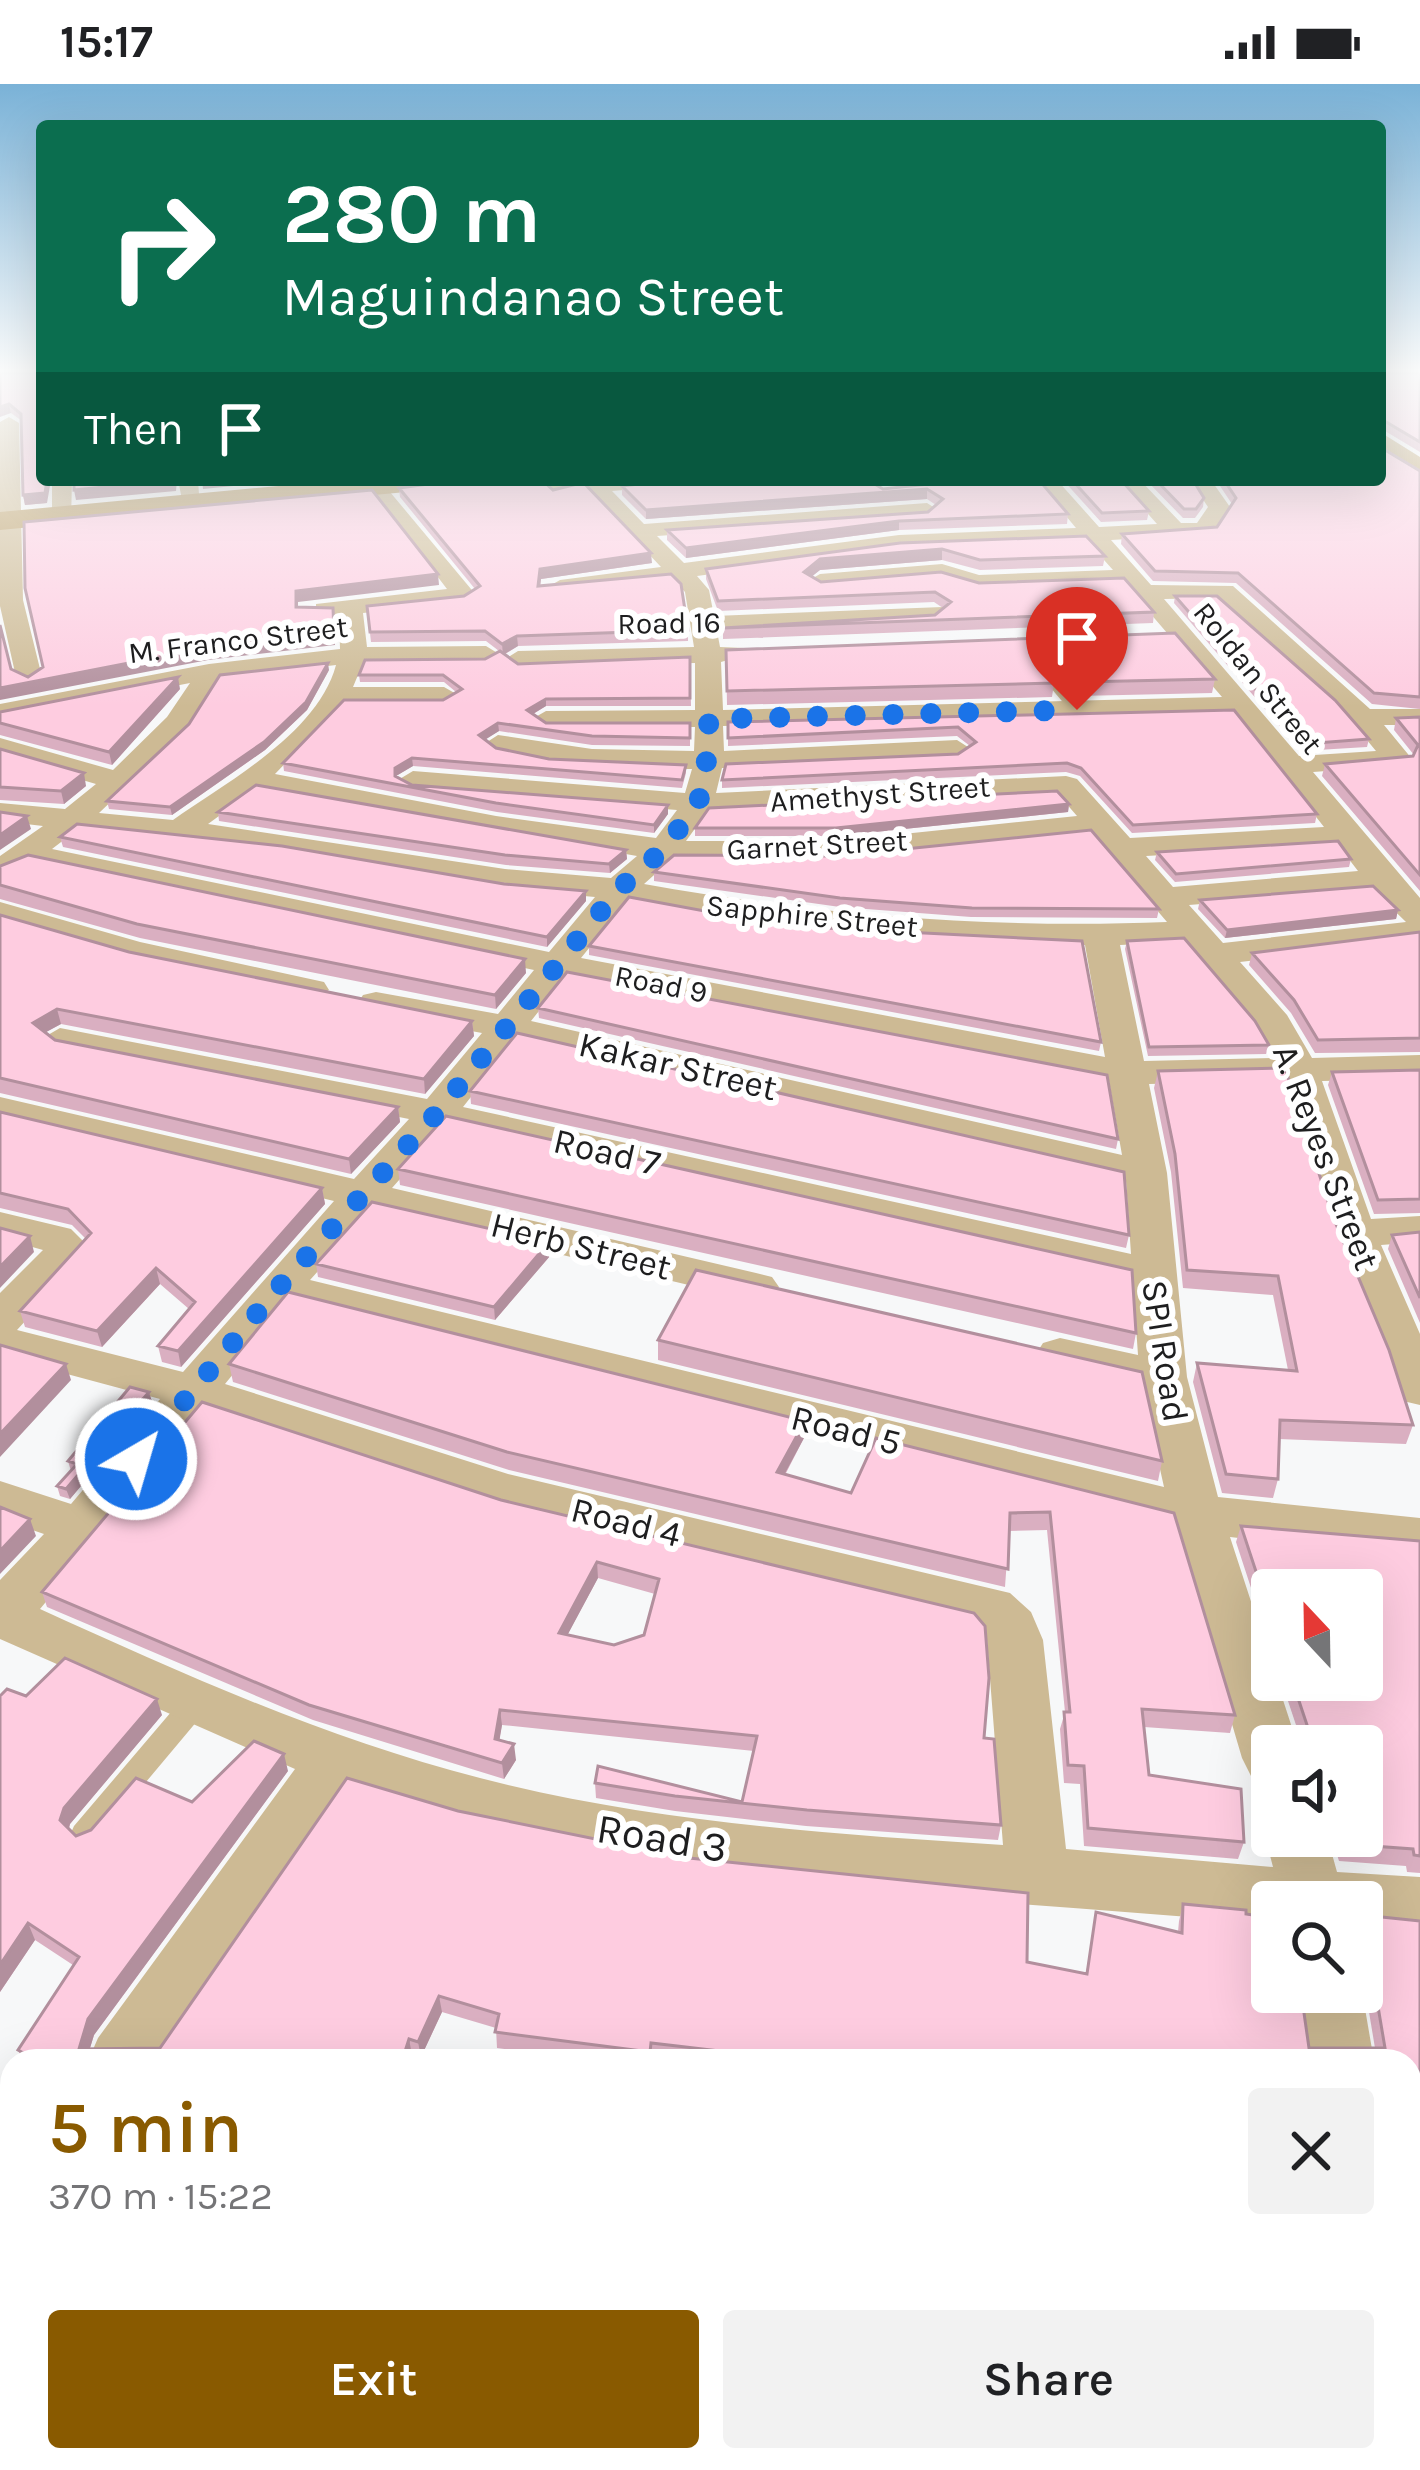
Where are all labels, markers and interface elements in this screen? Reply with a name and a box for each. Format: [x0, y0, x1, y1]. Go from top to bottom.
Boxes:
text: 15:17 [60, 16, 153, 68]
text: 280 m [282, 165, 541, 263]
icon: right [84, 168, 240, 324]
text: Maguindanao Street [282, 265, 784, 329]
icon: arrive [208, 396, 274, 462]
text: Then [84, 403, 184, 455]
pin [1026, 587, 1128, 710]
street label: Roldan Street [1186, 595, 1330, 761]
street label: Road 16 [617, 604, 721, 642]
icon: arrive [1044, 605, 1110, 671]
street label: M. Franco Street [126, 609, 350, 671]
street label: Amethyst Street [769, 768, 991, 820]
street label: Garnet Street [726, 822, 908, 868]
street label: Sapphire Street [704, 887, 920, 945]
street label: Road 9 [612, 957, 710, 1011]
street label: Kakar Street [575, 1023, 781, 1109]
street label: A. Reyes Street [1264, 1039, 1388, 1275]
street label: Road 7 [550, 1119, 665, 1185]
street label: Herb Street [487, 1203, 675, 1289]
street label: SPI Road [1133, 1277, 1197, 1425]
position arrow [73, 1396, 199, 1522]
street label: Road 5 [787, 1396, 905, 1464]
street label: Road 4 [567, 1488, 685, 1556]
north arrow [1251, 1569, 1383, 1701]
map controls [1251, 1569, 1383, 2013]
button: sound [1251, 1725, 1383, 1857]
street label: Road 3 [593, 1803, 731, 1873]
button: search [1251, 1881, 1383, 2013]
text: 5 min [48, 2086, 243, 2170]
button: close [1248, 2088, 1374, 2214]
text: 370 m · 15:22 [48, 2173, 273, 2219]
button: Exit [48, 2310, 699, 2448]
button: Share [723, 2310, 1374, 2448]

